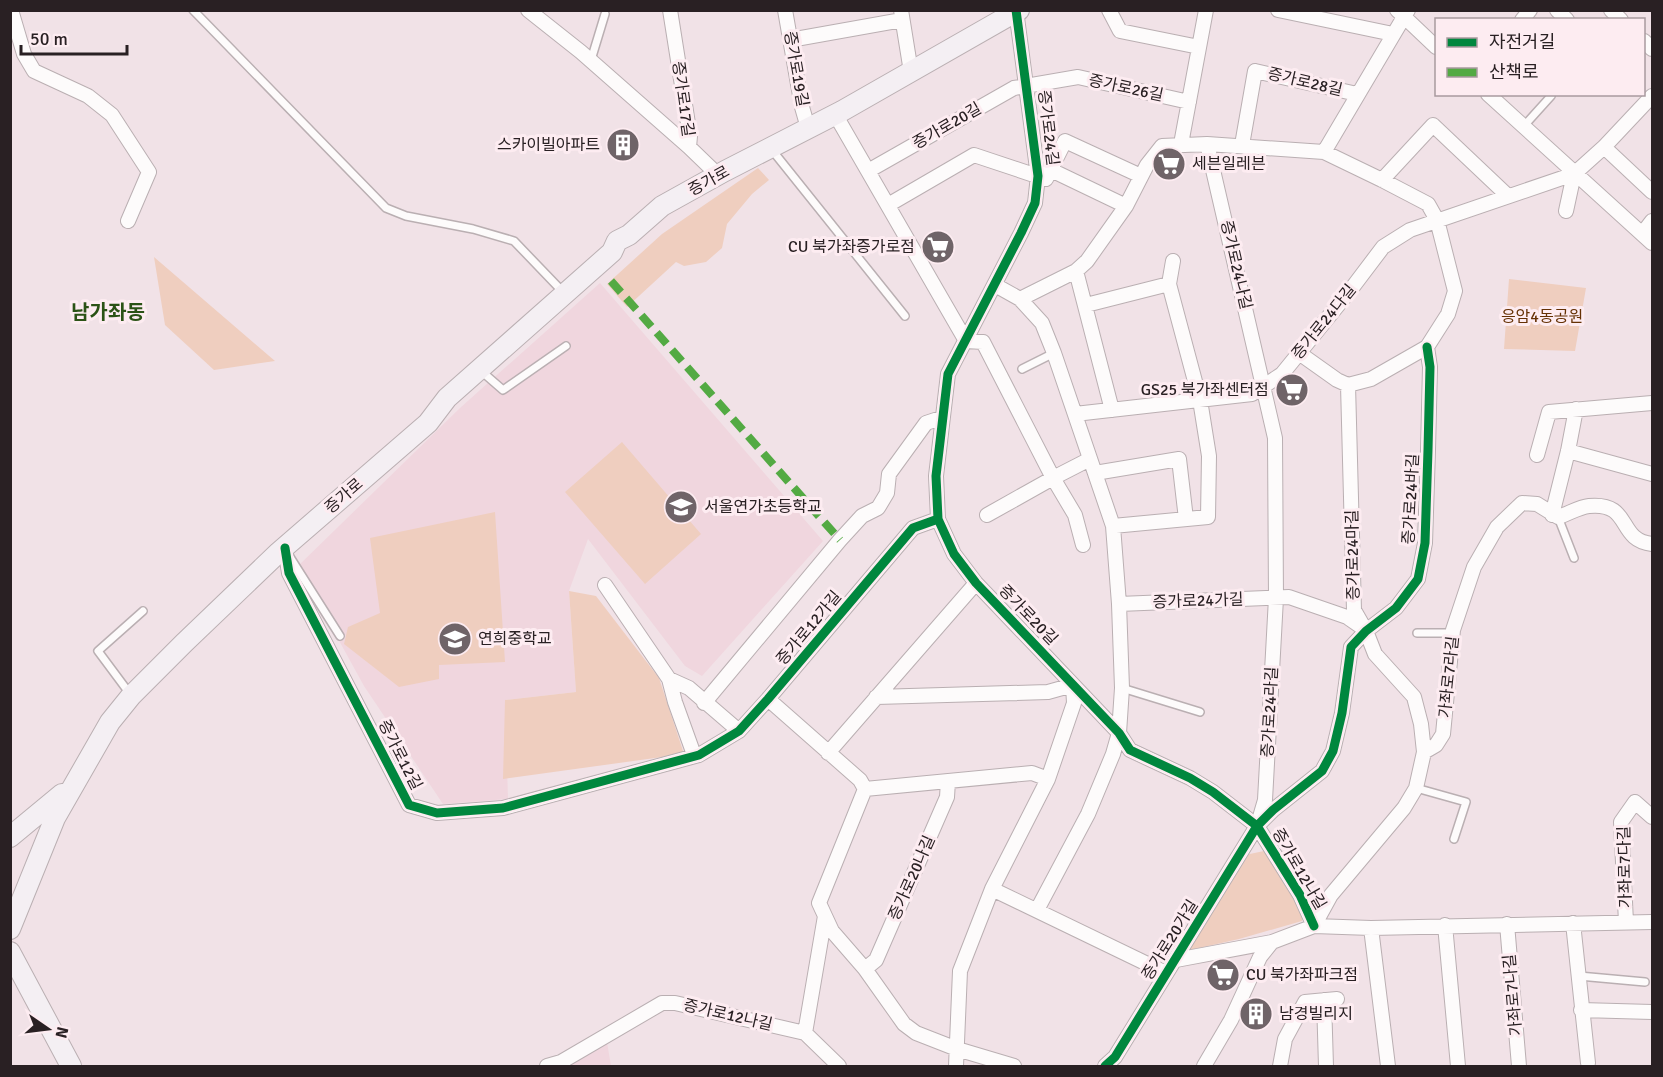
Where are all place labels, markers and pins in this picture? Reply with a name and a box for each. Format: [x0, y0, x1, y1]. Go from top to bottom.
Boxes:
building icon: 스카이빌아파트 [605, 127, 641, 163]
place label: 스카이빌아파트 [497, 135, 600, 155]
supermarket icon: 세븐일레븐 [1151, 146, 1187, 182]
place label: 세븐일레븐 [1192, 154, 1266, 174]
supermarket icon: CU 북가좌증가로점 [920, 229, 956, 265]
place label: CU 북가좌증가로점 [788, 237, 915, 257]
supermarket icon: GS25 북가좌센터점 [1274, 372, 1310, 408]
place label: GS25 북가좌센터점 [1141, 380, 1269, 400]
school or university icon: 서울연가초등학교 [663, 489, 699, 525]
place label: 서울연가초등학교 [704, 497, 822, 517]
school or university icon: 연희중학교 [437, 621, 473, 657]
place label: 연희중학교 [478, 629, 552, 649]
supermarket icon: CU 북가좌파크점 [1205, 957, 1241, 993]
place label: CU 북가좌파크점 [1246, 965, 1358, 985]
building icon: 남경빌리지 [1238, 996, 1274, 1032]
place label: 남경빌리지 [1279, 1004, 1353, 1024]

